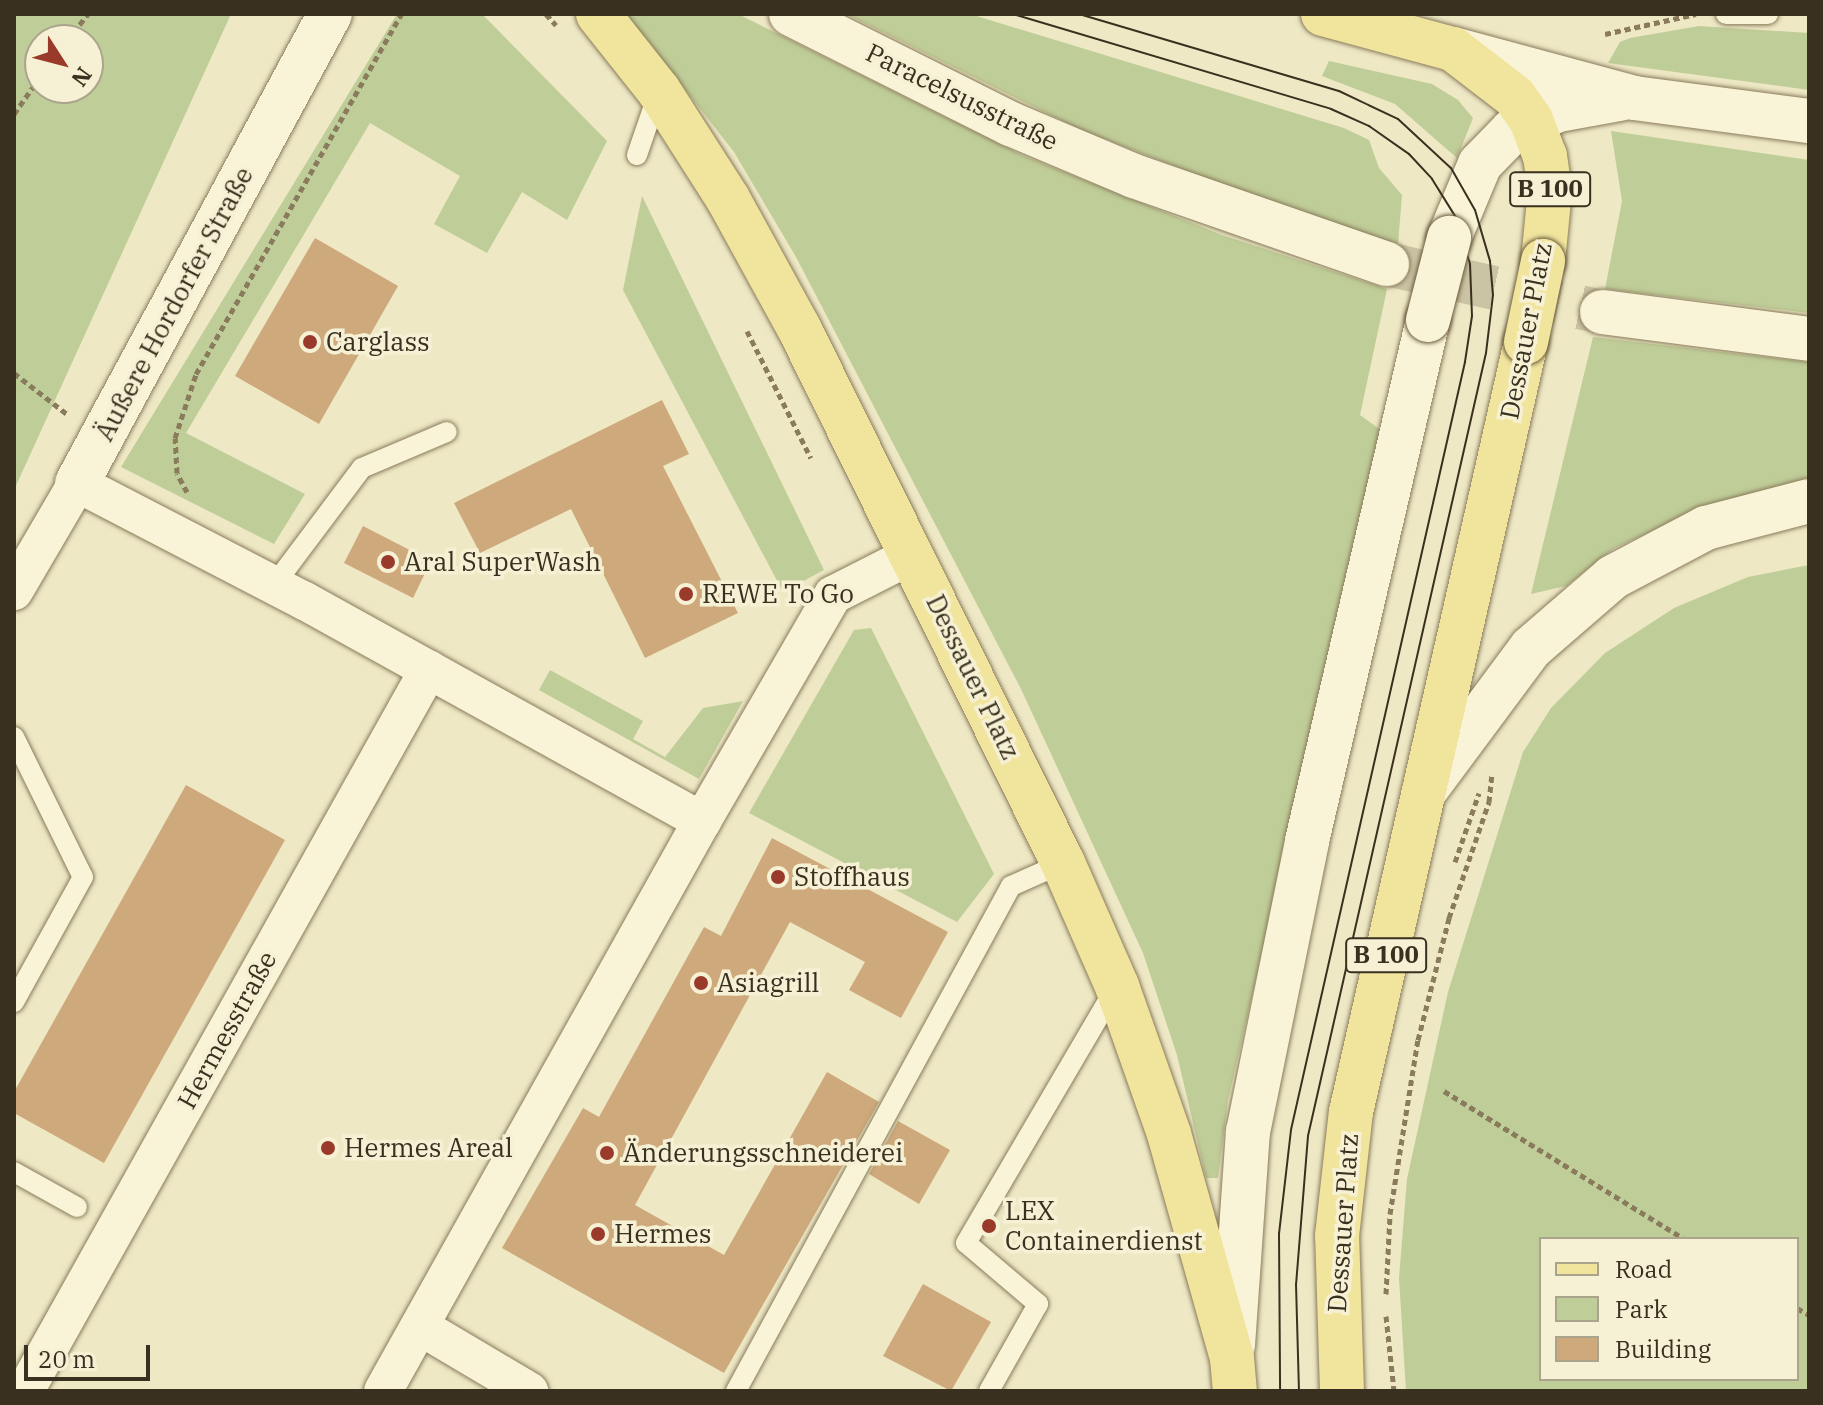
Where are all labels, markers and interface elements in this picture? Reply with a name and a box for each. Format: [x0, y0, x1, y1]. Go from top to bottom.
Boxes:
north arrow [24, 24, 104, 104]
street label: Paracelsusstraße [861, 37, 1063, 157]
text: N [65, 62, 99, 93]
street label: Äußere Hordorfer Straße [88, 162, 260, 446]
road number: B 100 [1508, 169, 1592, 209]
street label: Dessauer Platz [1494, 240, 1558, 422]
place label: Carglass [326, 326, 430, 358]
marker: Carglass [301, 333, 319, 351]
place label: Aral SuperWash [404, 546, 601, 578]
marker: Aral SuperWash [379, 553, 397, 571]
place label: REWE To Go [702, 578, 854, 610]
marker: REWE To Go [677, 585, 695, 603]
street label: Dessauer Platz [920, 589, 1026, 765]
place label: Stoffhaus [794, 861, 910, 893]
marker: Stoffhaus [769, 868, 787, 886]
road number: B 100 [1344, 935, 1428, 975]
street label: Hermesstraße [171, 946, 283, 1114]
place label: Asiagrill [717, 967, 819, 999]
marker: Asiagrill [692, 974, 710, 992]
place label: Hermes Areal [344, 1132, 513, 1164]
street label: Dessauer Platz [1321, 1132, 1365, 1314]
place label: Änderungsschneiderei [623, 1137, 903, 1169]
marker: Hermes Areal [319, 1139, 337, 1157]
marker: Änderungsschneiderei [598, 1144, 616, 1162]
place label: LEX Containerdienst [1005, 1195, 1203, 1256]
marker: LEX Containerdienst [980, 1217, 998, 1235]
place label: Hermes [614, 1218, 711, 1250]
marker: Hermes [589, 1225, 607, 1243]
legend [1539, 1237, 1799, 1381]
text: Road [1615, 1253, 1672, 1285]
text: Park [1615, 1293, 1667, 1325]
scale bar [28, 1329, 154, 1379]
text: Building [1615, 1333, 1711, 1365]
text: 20 m [38, 1343, 95, 1375]

